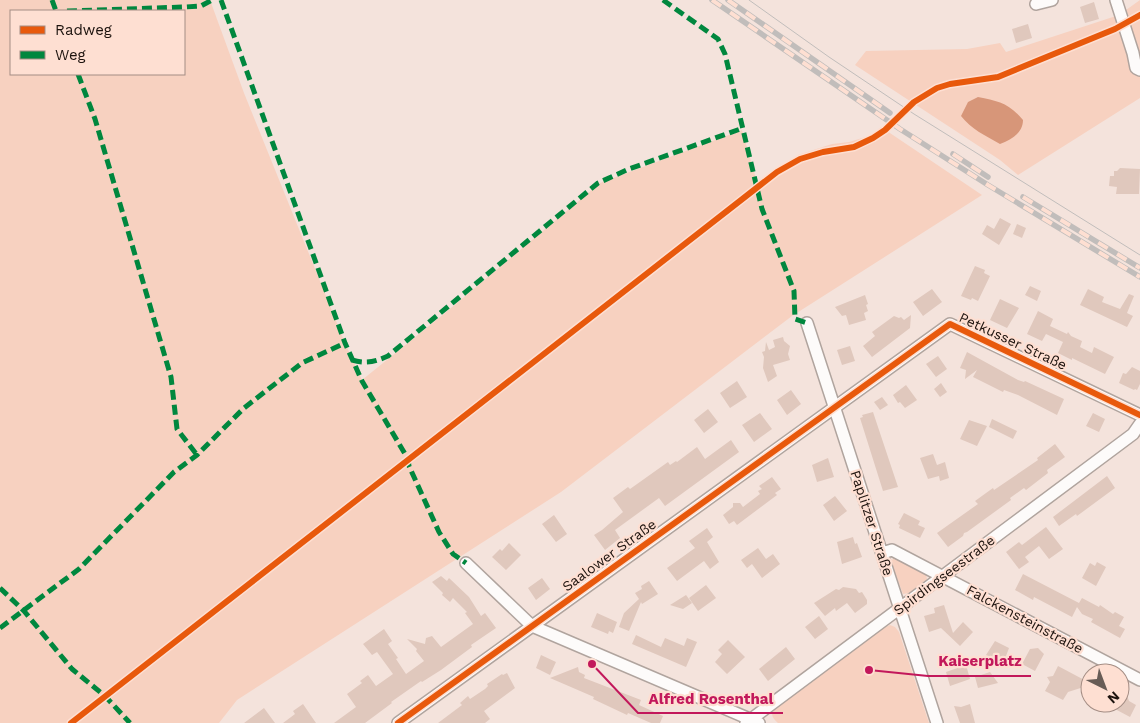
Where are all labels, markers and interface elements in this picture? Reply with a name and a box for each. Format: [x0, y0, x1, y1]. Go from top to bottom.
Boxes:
legend [10, 10, 185, 75]
text: Radweg [55, 21, 112, 39]
text: Weg [55, 46, 86, 64]
street label: Petkusser Straße [957, 309, 1069, 373]
street label: Paplitzer Straße [847, 468, 897, 578]
street label: Saalower Straße [559, 516, 659, 594]
street label: Spirdingseestraße [890, 532, 998, 618]
street label: Falckensteinstraße [964, 582, 1086, 656]
callout: Kaiserplatz [928, 646, 1031, 676]
text: Kaiserplatz [938, 652, 1022, 670]
north arrow [1080, 663, 1130, 713]
callout: Alfred Rosenthal [638, 683, 783, 713]
text: N [1104, 688, 1123, 707]
text: Alfred Rosenthal [649, 690, 773, 708]

